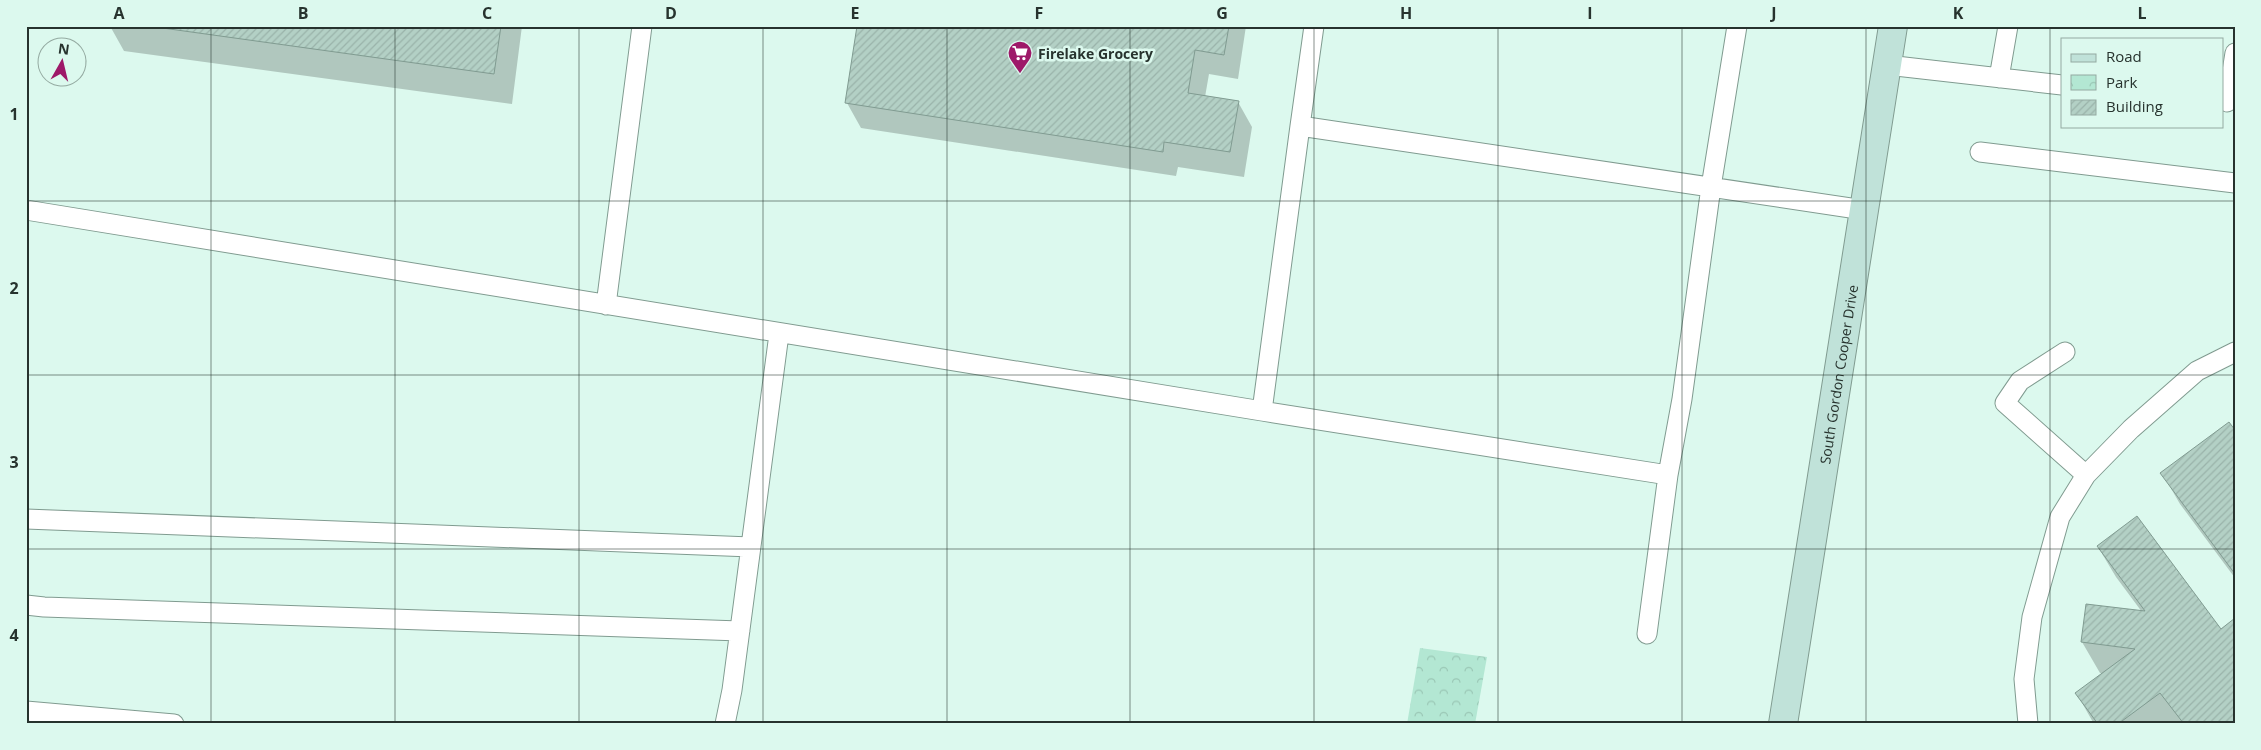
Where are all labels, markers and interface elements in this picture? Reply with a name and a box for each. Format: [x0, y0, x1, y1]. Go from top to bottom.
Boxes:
text: A [113, 2, 125, 24]
text: B [298, 2, 308, 24]
text: C [482, 2, 492, 24]
text: D [665, 2, 677, 24]
text: E [851, 2, 860, 24]
text: F [1035, 2, 1043, 24]
text: G [1216, 2, 1228, 24]
text: H [1400, 2, 1412, 24]
text: I [1587, 2, 1593, 24]
text: J [1769, 2, 1777, 24]
text: K [1953, 2, 1964, 24]
text: L [2137, 2, 2147, 24]
north arrow [38, 38, 88, 88]
text: N [57, 38, 71, 59]
legend [2061, 38, 2224, 128]
supermarket icon: Firelake Grocery [1007, 40, 1033, 74]
place label: Firelake Grocery [1038, 44, 1153, 63]
text: Road [2106, 46, 2142, 66]
text: Park [2106, 72, 2137, 92]
text: Building [2106, 96, 2163, 116]
text: 1 [9, 103, 19, 125]
text: 2 [9, 277, 19, 299]
street label: South Gordon Cooper Drive [1815, 283, 1862, 465]
text: 3 [9, 451, 19, 473]
text: 4 [9, 624, 19, 646]

